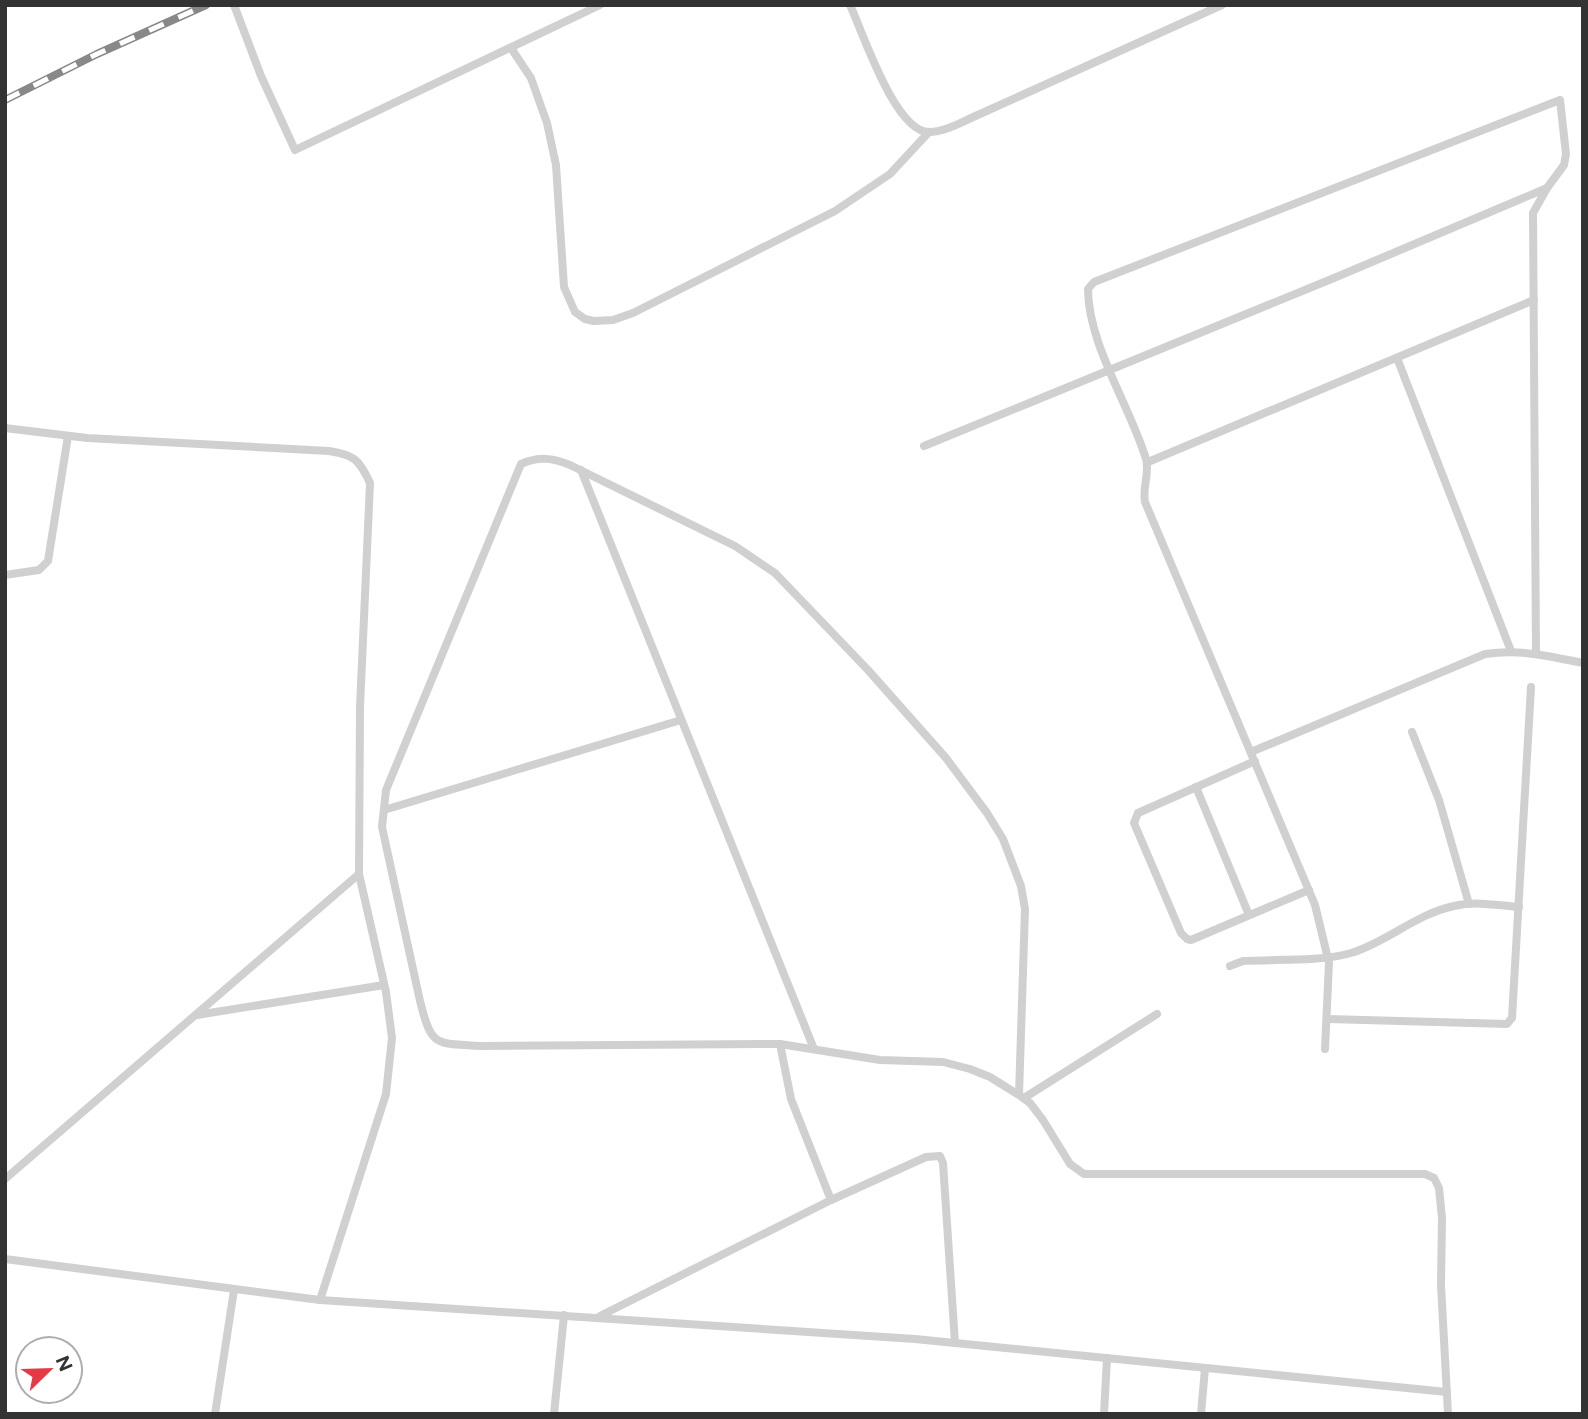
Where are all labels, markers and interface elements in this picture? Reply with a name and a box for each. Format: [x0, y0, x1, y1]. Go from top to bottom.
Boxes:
north arrow [14, 1335, 84, 1405]
text: N [51, 1352, 78, 1375]

